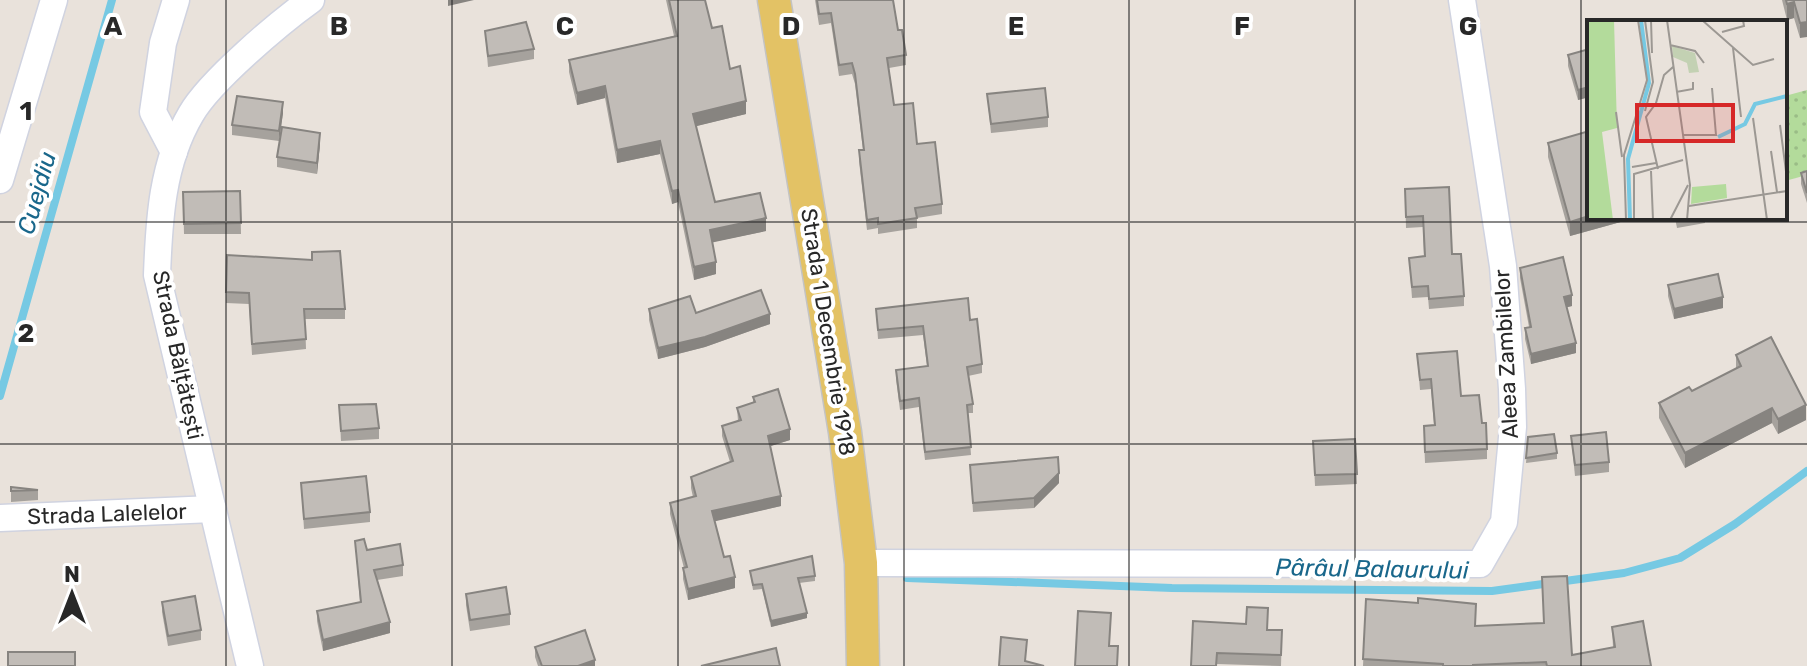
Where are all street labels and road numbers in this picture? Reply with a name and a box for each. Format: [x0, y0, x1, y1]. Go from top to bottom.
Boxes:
street label: Strada 1 Decembrie 1918 [795, 206, 861, 458]
street label: Strada Bălțătești [147, 268, 209, 442]
street label: Aleea Zambilelor [1488, 268, 1524, 439]
street label: Strada Lalelelor [27, 498, 188, 530]

